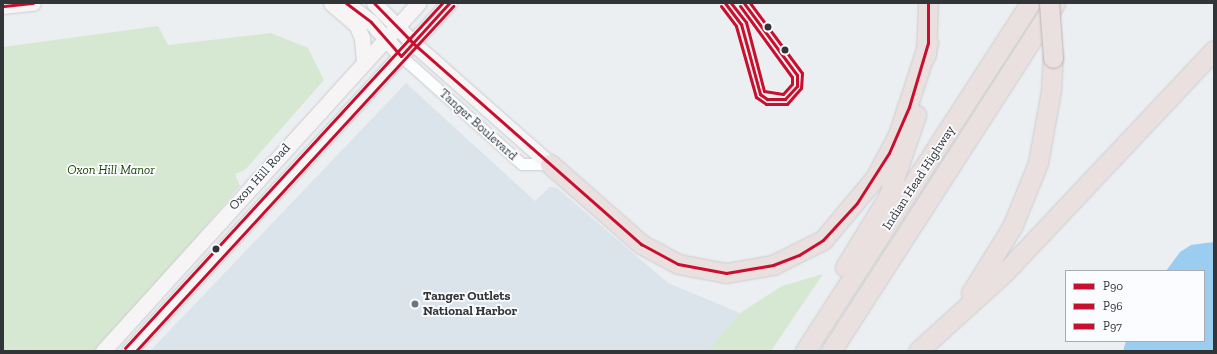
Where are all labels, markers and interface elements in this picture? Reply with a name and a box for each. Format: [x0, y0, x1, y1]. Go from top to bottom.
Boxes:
unlabelled marker [763, 22, 773, 32]
unlabelled marker [780, 45, 790, 55]
street label: Tanger Boulevard [436, 86, 520, 164]
street label: Indian Head Highway [879, 123, 959, 233]
street label: Oxon Hill Road [226, 140, 294, 214]
park label: Oxon Hill Manor [67, 162, 155, 178]
unlabelled marker [211, 244, 221, 254]
legend [1065, 270, 1205, 342]
text: P90 [1103, 279, 1123, 293]
place label: Tanger Outlets National Harbor [423, 289, 517, 320]
marker: Tanger Outlets National Harbor [410, 299, 420, 309]
text: P96 [1103, 299, 1123, 313]
text: P97 [1103, 319, 1122, 333]

